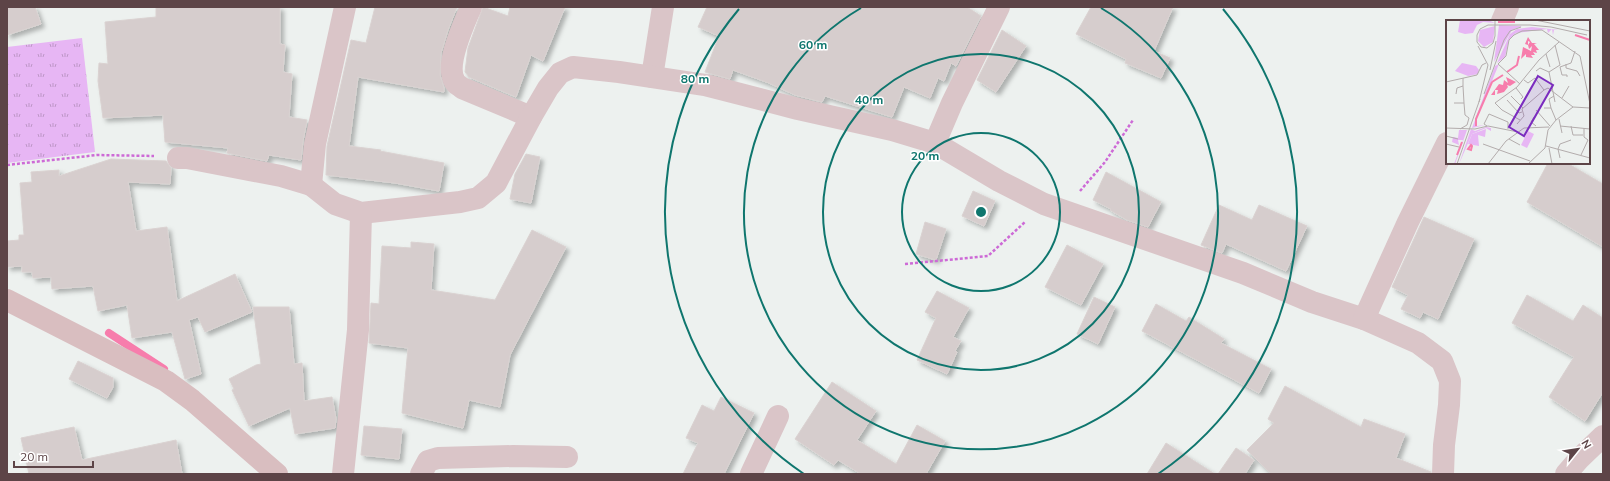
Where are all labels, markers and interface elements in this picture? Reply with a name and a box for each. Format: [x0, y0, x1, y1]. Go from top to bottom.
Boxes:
inset map [1446, 20, 1590, 164]
text: 60 m [799, 37, 827, 52]
text: 80 m [681, 71, 709, 86]
text: 40 m [855, 92, 883, 107]
text: 20 m [911, 148, 939, 163]
centre of rings [974, 205, 988, 219]
north arrow [1558, 429, 1598, 469]
text: N [1579, 437, 1595, 451]
scale bar [14, 443, 93, 469]
text: 20 m [20, 449, 48, 464]

